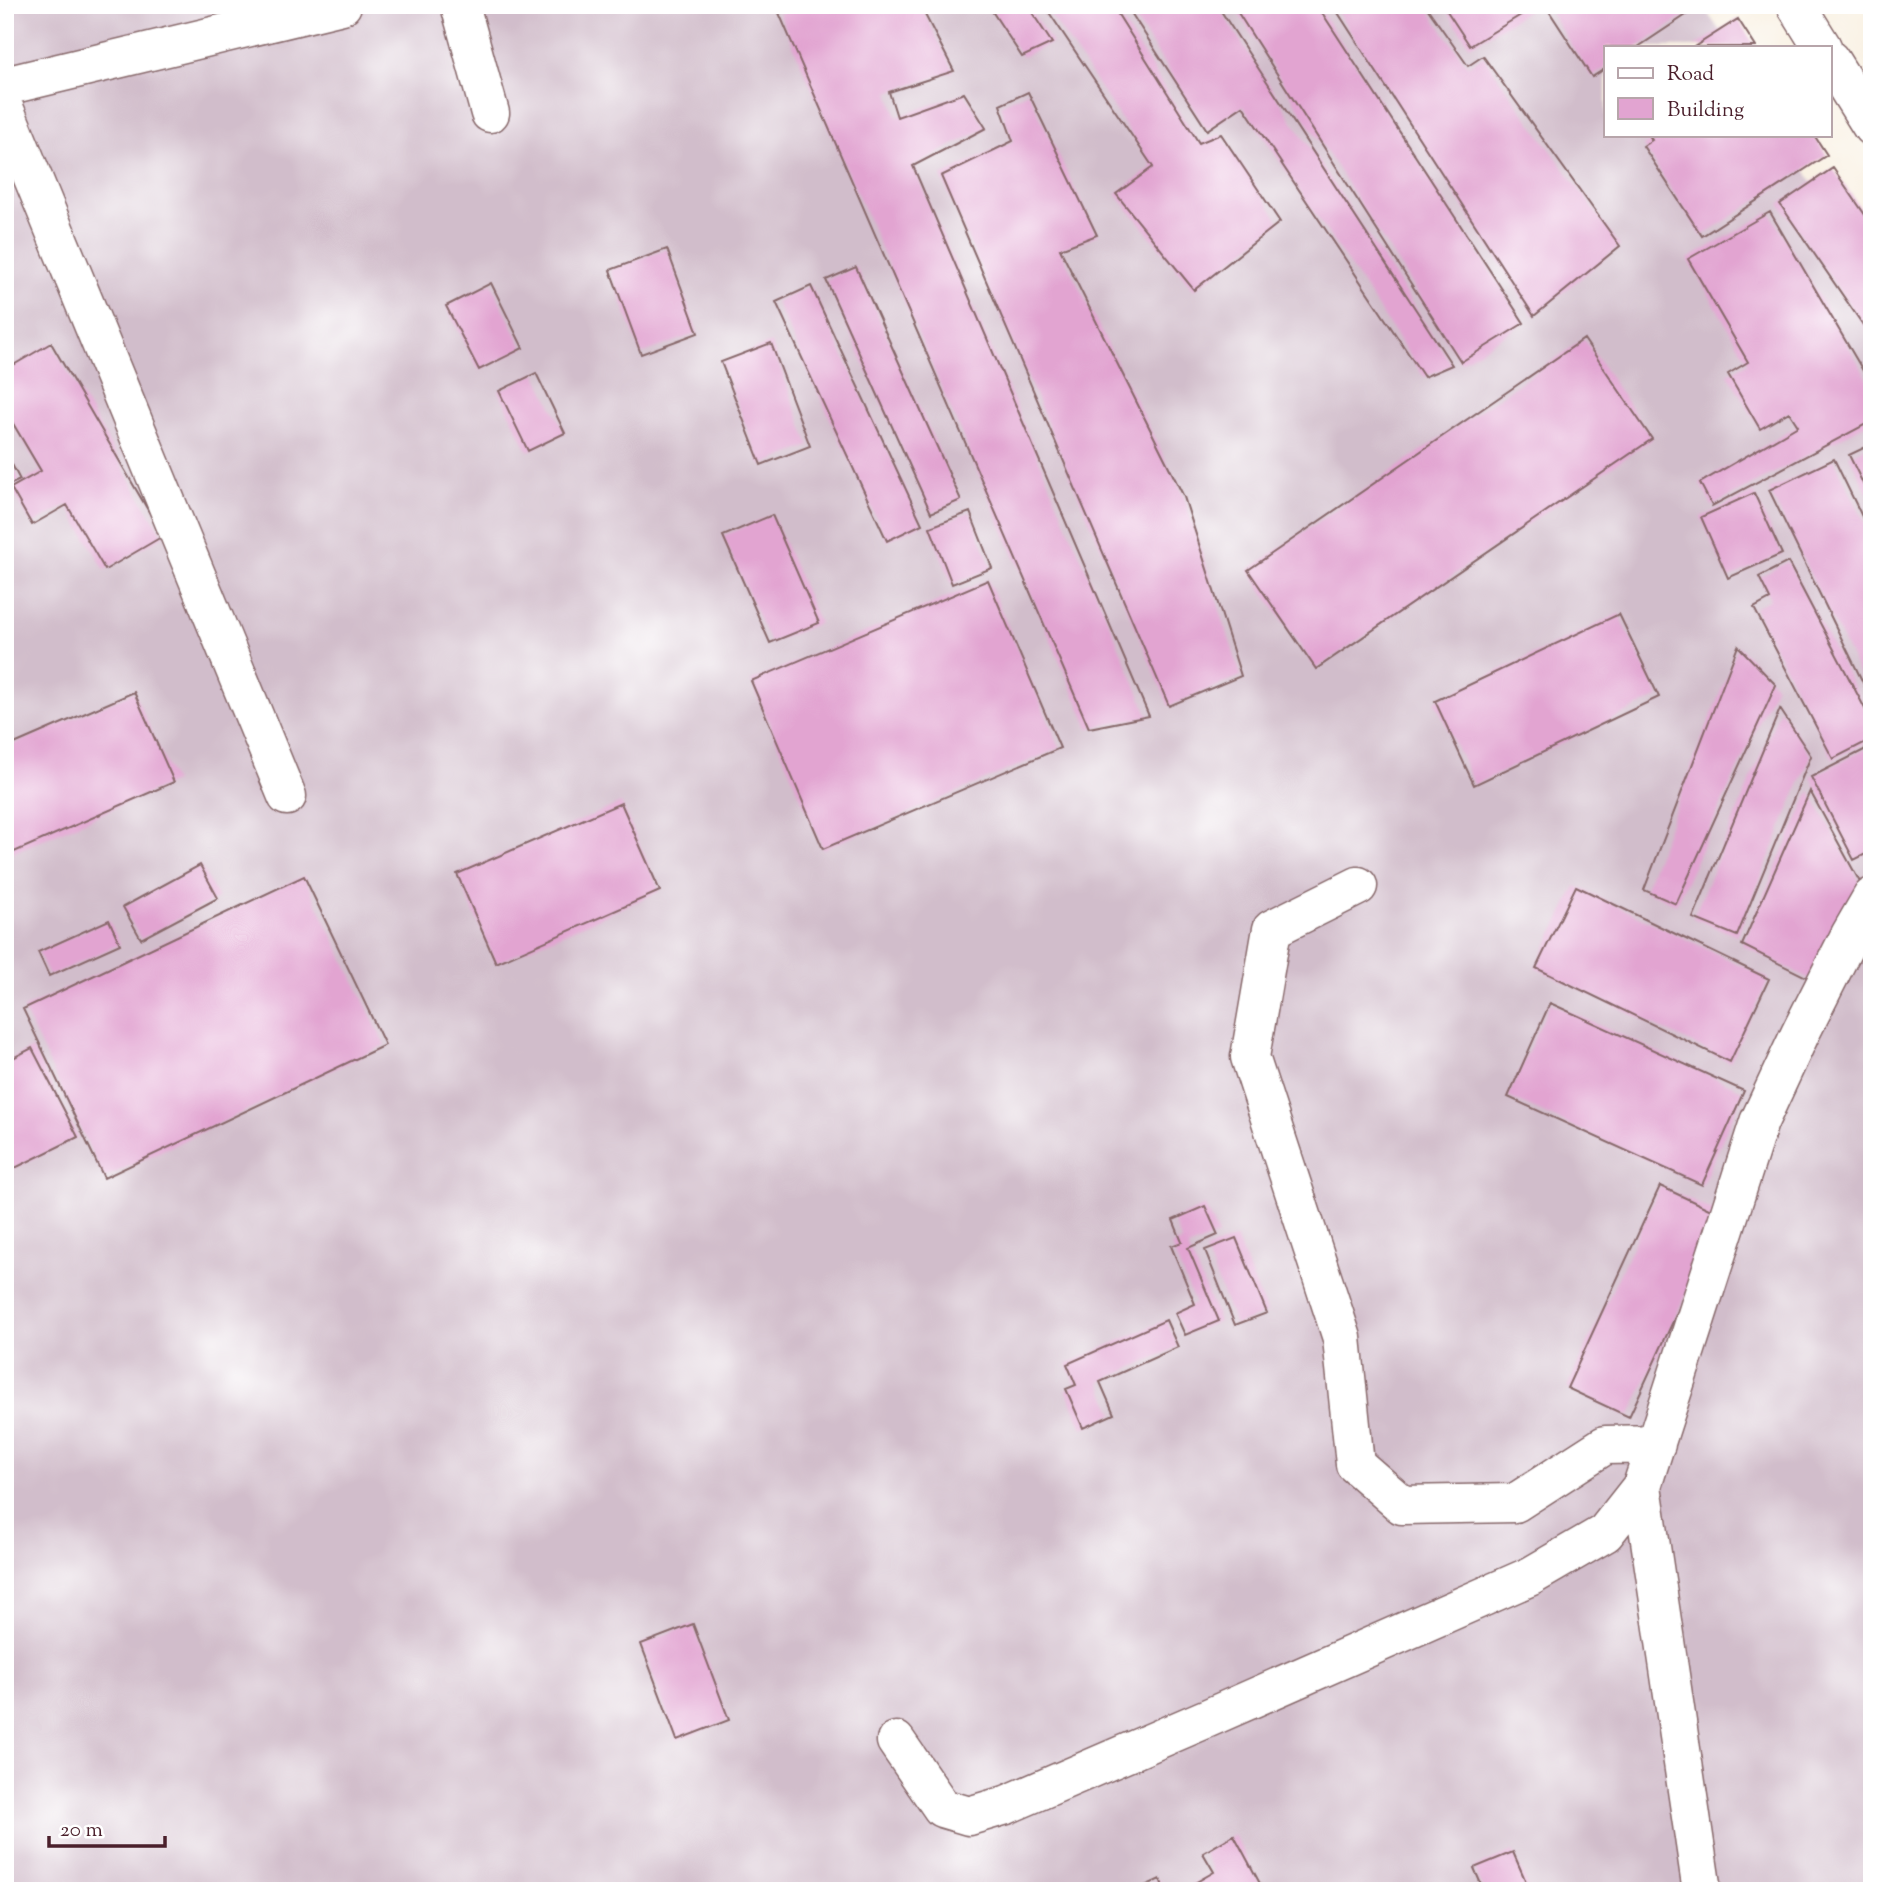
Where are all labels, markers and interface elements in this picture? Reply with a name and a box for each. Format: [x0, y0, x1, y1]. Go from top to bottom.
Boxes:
legend [1604, 46, 1832, 136]
text: Road [1667, 60, 1714, 90]
text: Building [1667, 96, 1744, 126]
scale bar [49, 1805, 164, 1849]
text: 20 m [60, 1816, 103, 1846]

